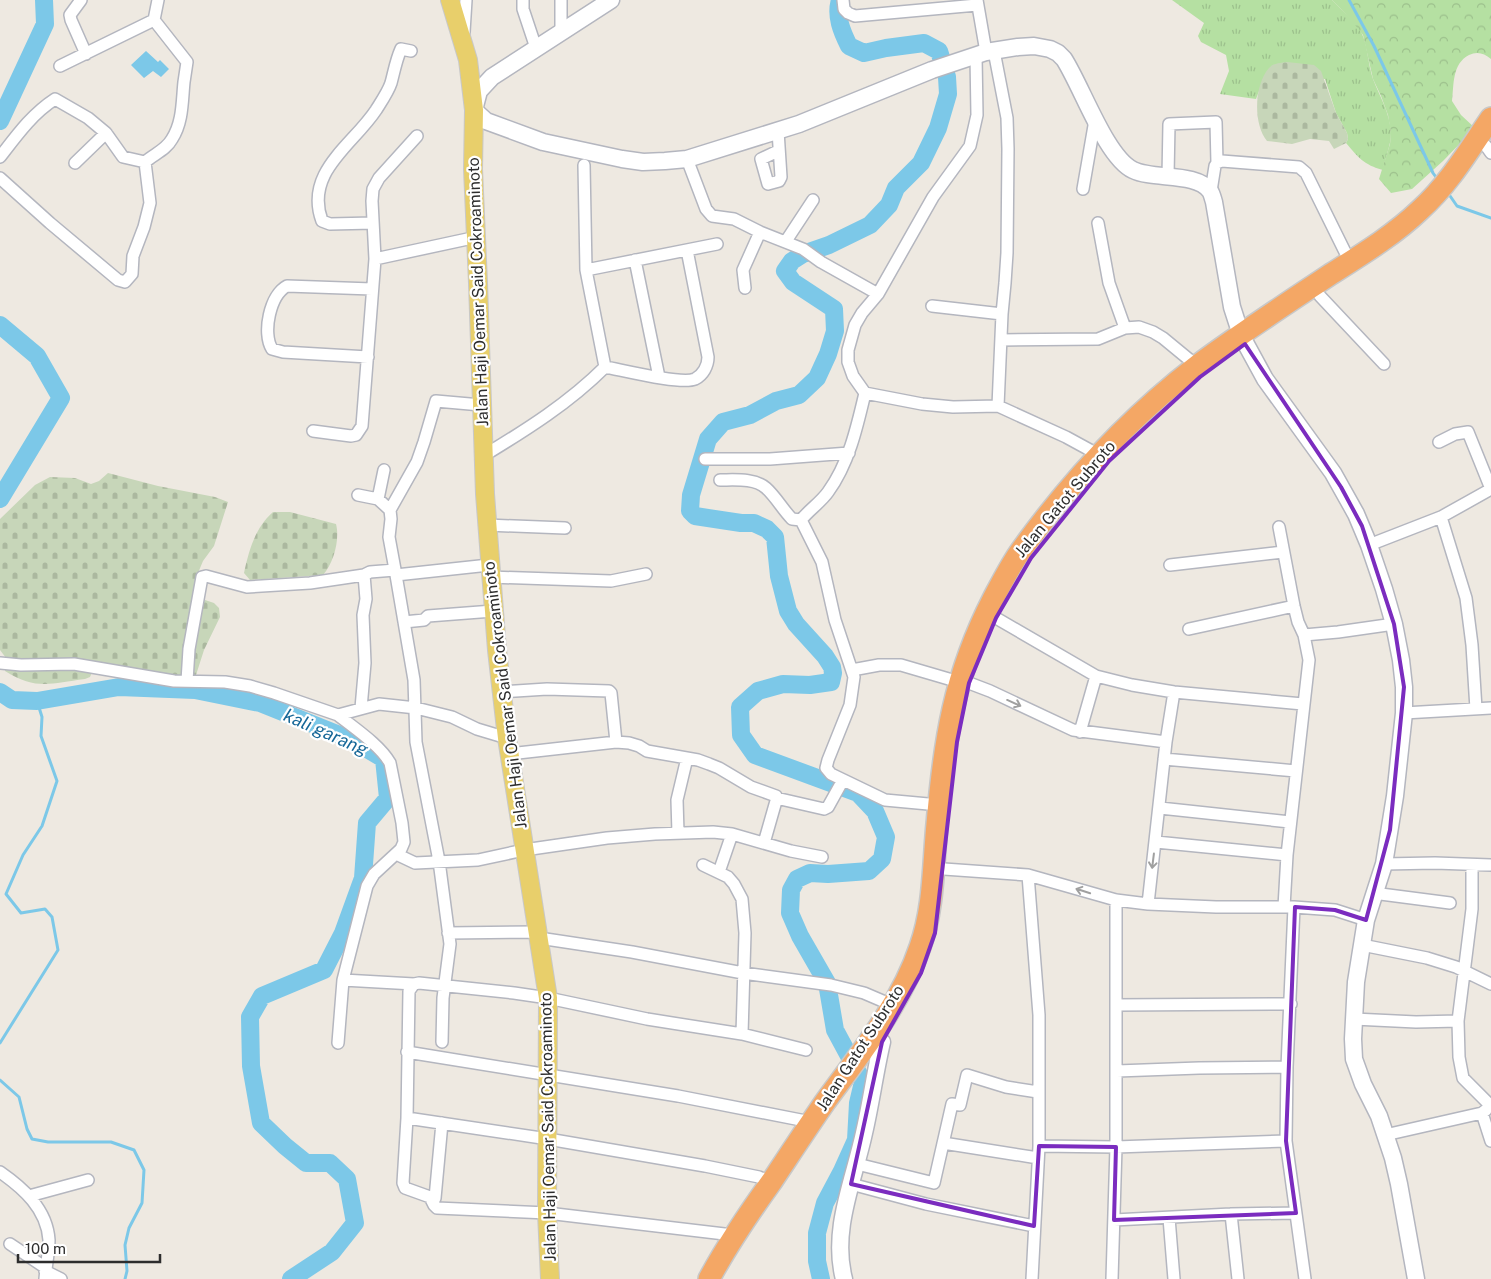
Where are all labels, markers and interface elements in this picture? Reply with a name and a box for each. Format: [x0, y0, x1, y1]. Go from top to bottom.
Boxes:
street label: Jalan Haji Oemar Said Cokroaminoto [464, 157, 492, 427]
street label: Jalan Gatot Subroto [1011, 437, 1119, 561]
street label: Jalan Haji Oemar Said Cokroaminoto [479, 560, 531, 830]
one-way arrow [1006, 698, 1021, 708]
water label: kali garang [281, 704, 372, 760]
one-way arrow [1148, 852, 1158, 868]
one-way arrow [1076, 886, 1092, 895]
street label: Jalan Gatot Subroto [812, 981, 908, 1115]
street label: Jalan Haji Oemar Said Cokroaminoto [536, 992, 560, 1262]
scale bar [18, 1232, 160, 1264]
text: 100 m [25, 1240, 66, 1257]

